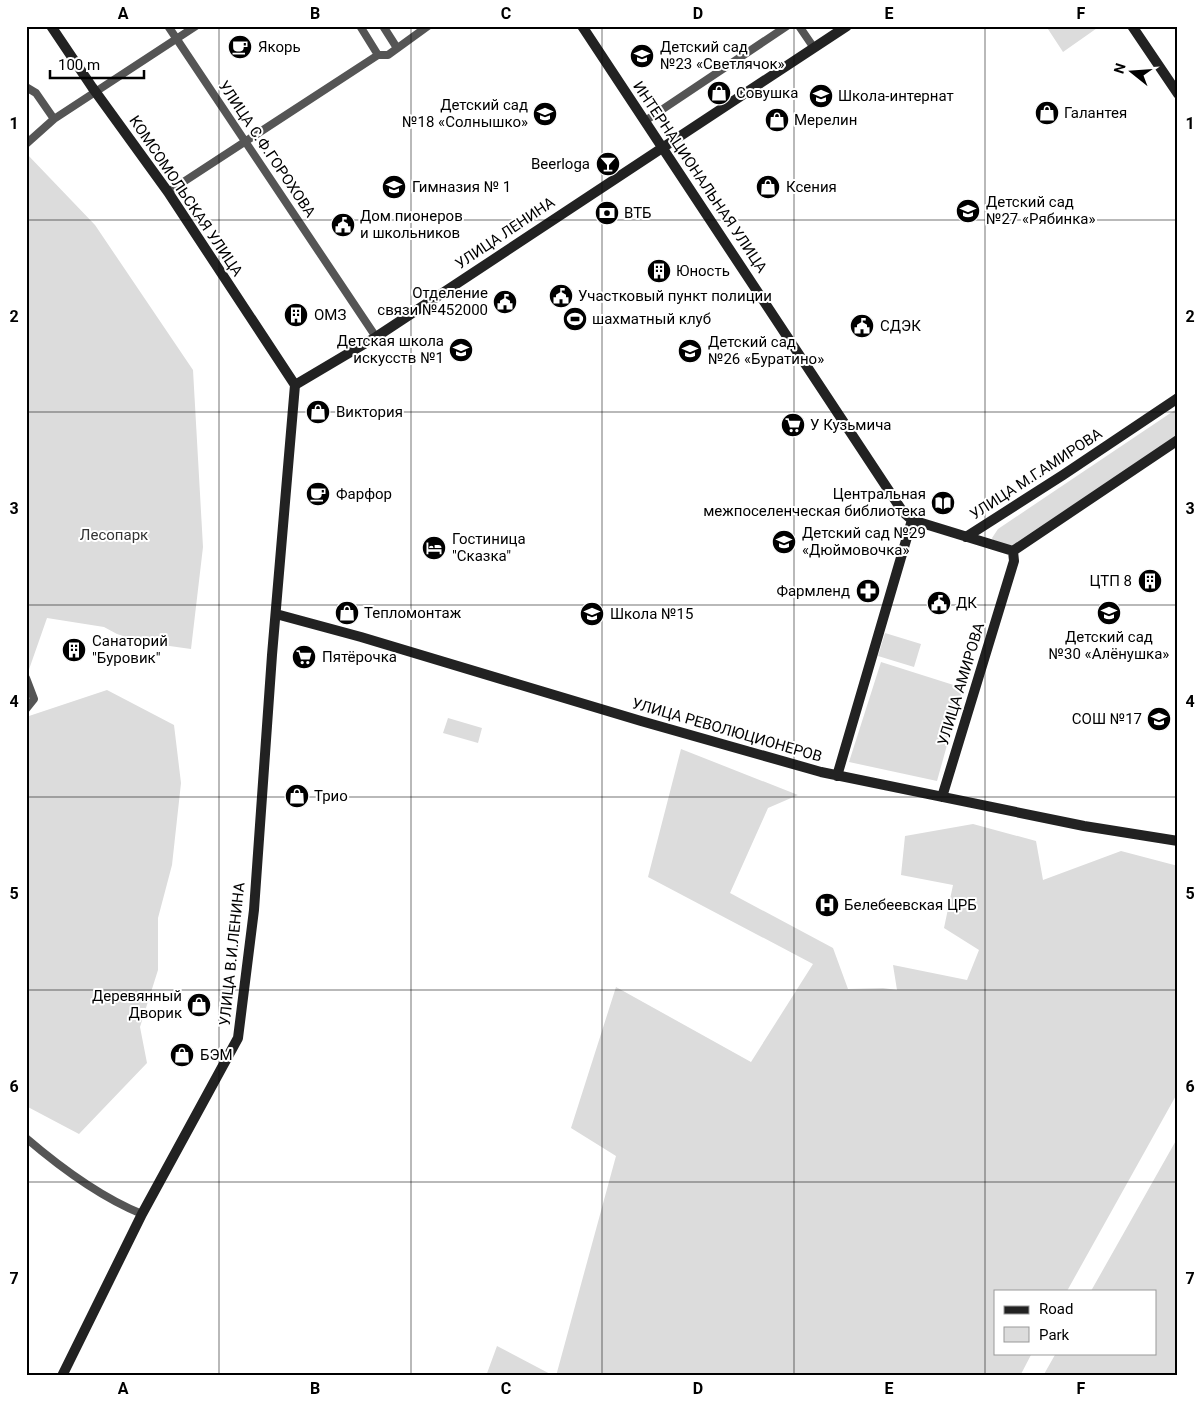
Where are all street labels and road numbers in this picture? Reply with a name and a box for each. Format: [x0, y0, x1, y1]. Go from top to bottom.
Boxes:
street label: УЛИЦА С.Ф.ГОРОХОВА [215, 77, 320, 221]
street label: ИНТЕРНАЦИОНАЛЬНАЯ УЛИЦА [629, 78, 771, 276]
street label: КОМСОМОЛЬСКАЯ УЛИЦА [125, 112, 247, 280]
street label: УЛИЦА ЛЕНИНА [452, 193, 558, 273]
street label: УЛИЦА М.Г.АМИРОВА [967, 424, 1106, 523]
street label: УЛИЦА АМИРОВА [934, 620, 988, 748]
street label: УЛИЦА РЕВОЛЮЦИОНЕРОВ [630, 694, 824, 766]
street label: УЛИЦА В.И.ЛЕНИНА [216, 881, 249, 1027]

